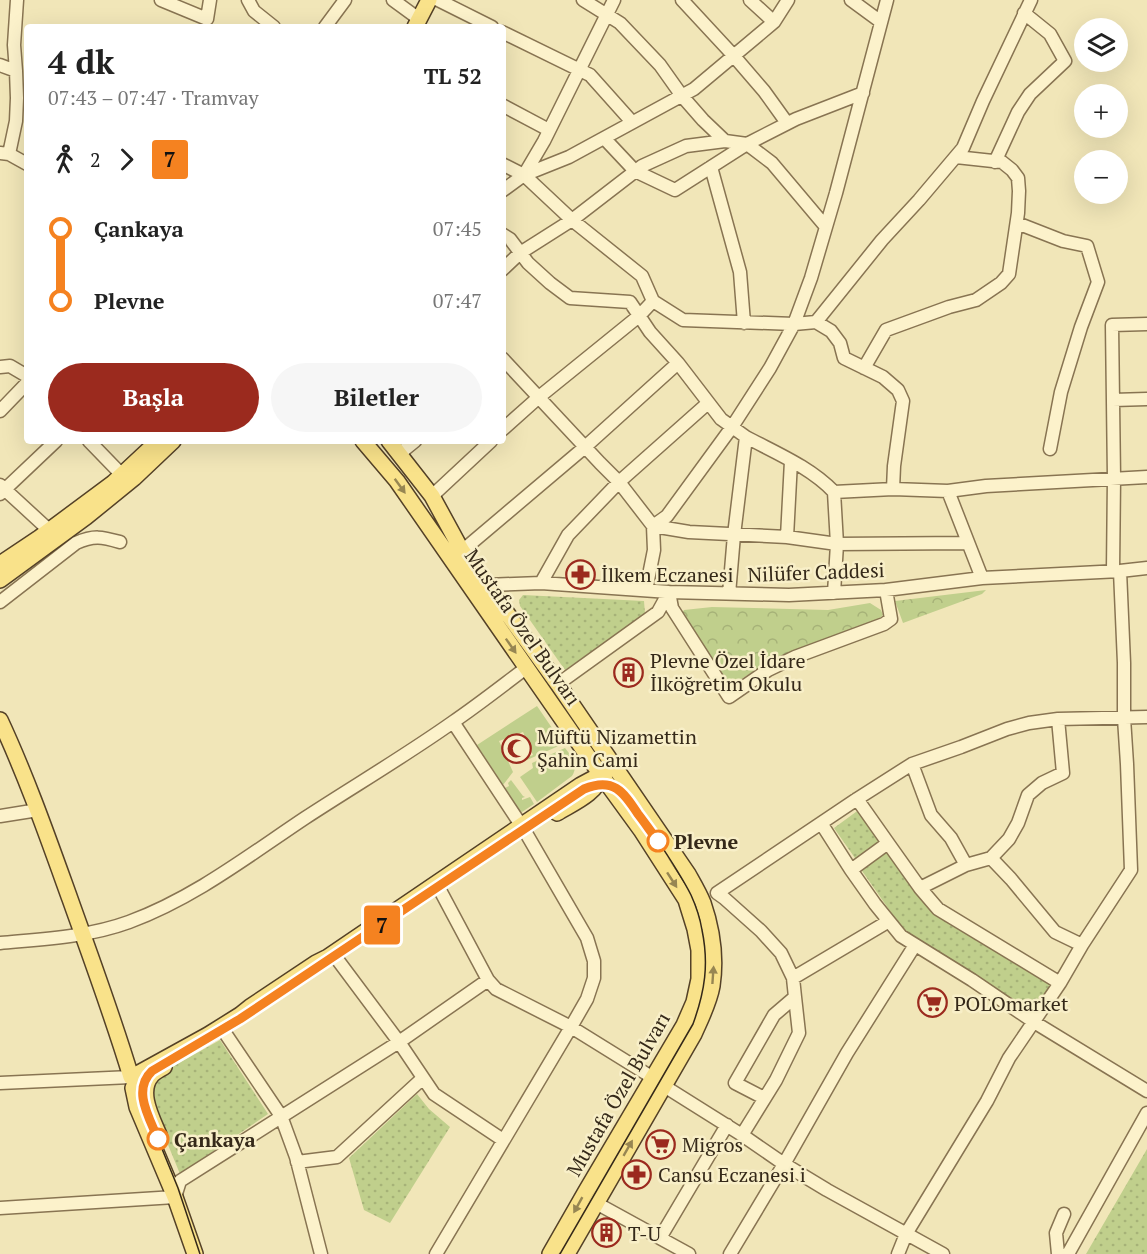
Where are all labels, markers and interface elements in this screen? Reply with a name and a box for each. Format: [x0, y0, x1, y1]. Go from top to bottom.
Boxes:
map controls [1074, 18, 1128, 204]
button: layers [1074, 18, 1128, 72]
text: 4 dk [48, 40, 115, 83]
text: TL 52 [424, 61, 482, 90]
text: 07:43 – 07:47 · Tramvay [48, 84, 259, 111]
button: + [1074, 84, 1128, 138]
icon: walk [48, 143, 81, 176]
icon: forward [110, 143, 143, 176]
text: 7 [164, 145, 176, 173]
text: 2 [90, 146, 101, 173]
button: − [1074, 150, 1128, 204]
text: Çankaya [94, 214, 184, 243]
text: 07:45 [433, 215, 482, 242]
text: Plevne [94, 286, 165, 315]
text: 07:47 [433, 287, 482, 314]
button: Başla [48, 363, 259, 432]
button: Biletler [271, 363, 482, 432]
one-way arrow [394, 477, 406, 493]
street label: Mustafa Özel Bulvarı [459, 543, 587, 711]
street label: Nilüfer Caddesi [747, 556, 885, 588]
pharmacy icon: İlkem Eczanesi [564, 558, 596, 590]
place label: İlkem Eczanesi [601, 561, 733, 588]
one-way arrow [505, 638, 517, 654]
place label: Plevne Özel İdare İlköğretim Okulu [650, 647, 805, 697]
building icon: Plevne Özel İdare İlköğretim Okulu [613, 656, 645, 688]
place label: Müftü Nizamettin Şahin Cami [537, 723, 697, 773]
mosque icon: Müftü Nizamettin Şahin Cami [500, 732, 532, 764]
place label: Plevne [674, 828, 738, 855]
marker: Plevne [647, 830, 669, 852]
one-way arrow [667, 871, 678, 888]
line badge: 7 [362, 906, 401, 944]
text: 7 [376, 911, 388, 939]
one-way arrow [708, 965, 717, 984]
supermarket icon: POLOmarket [917, 987, 949, 1019]
place label: POLOmarket [954, 990, 1069, 1017]
street label: Mustafa Özel Bulvarı [560, 1007, 676, 1181]
place label: Çankaya [174, 1126, 256, 1153]
marker: Çankaya [147, 1128, 169, 1150]
supermarket icon: Migros [645, 1128, 677, 1160]
place label: Migros [682, 1131, 743, 1158]
one-way arrow [622, 1140, 632, 1157]
pharmacy icon: Cansu Eczanesi i [621, 1158, 653, 1190]
place label: Cansu Eczanesi i [658, 1161, 806, 1188]
one-way arrow [572, 1197, 583, 1213]
building icon: T-U [591, 1217, 623, 1249]
place label: T-U [628, 1220, 662, 1247]

